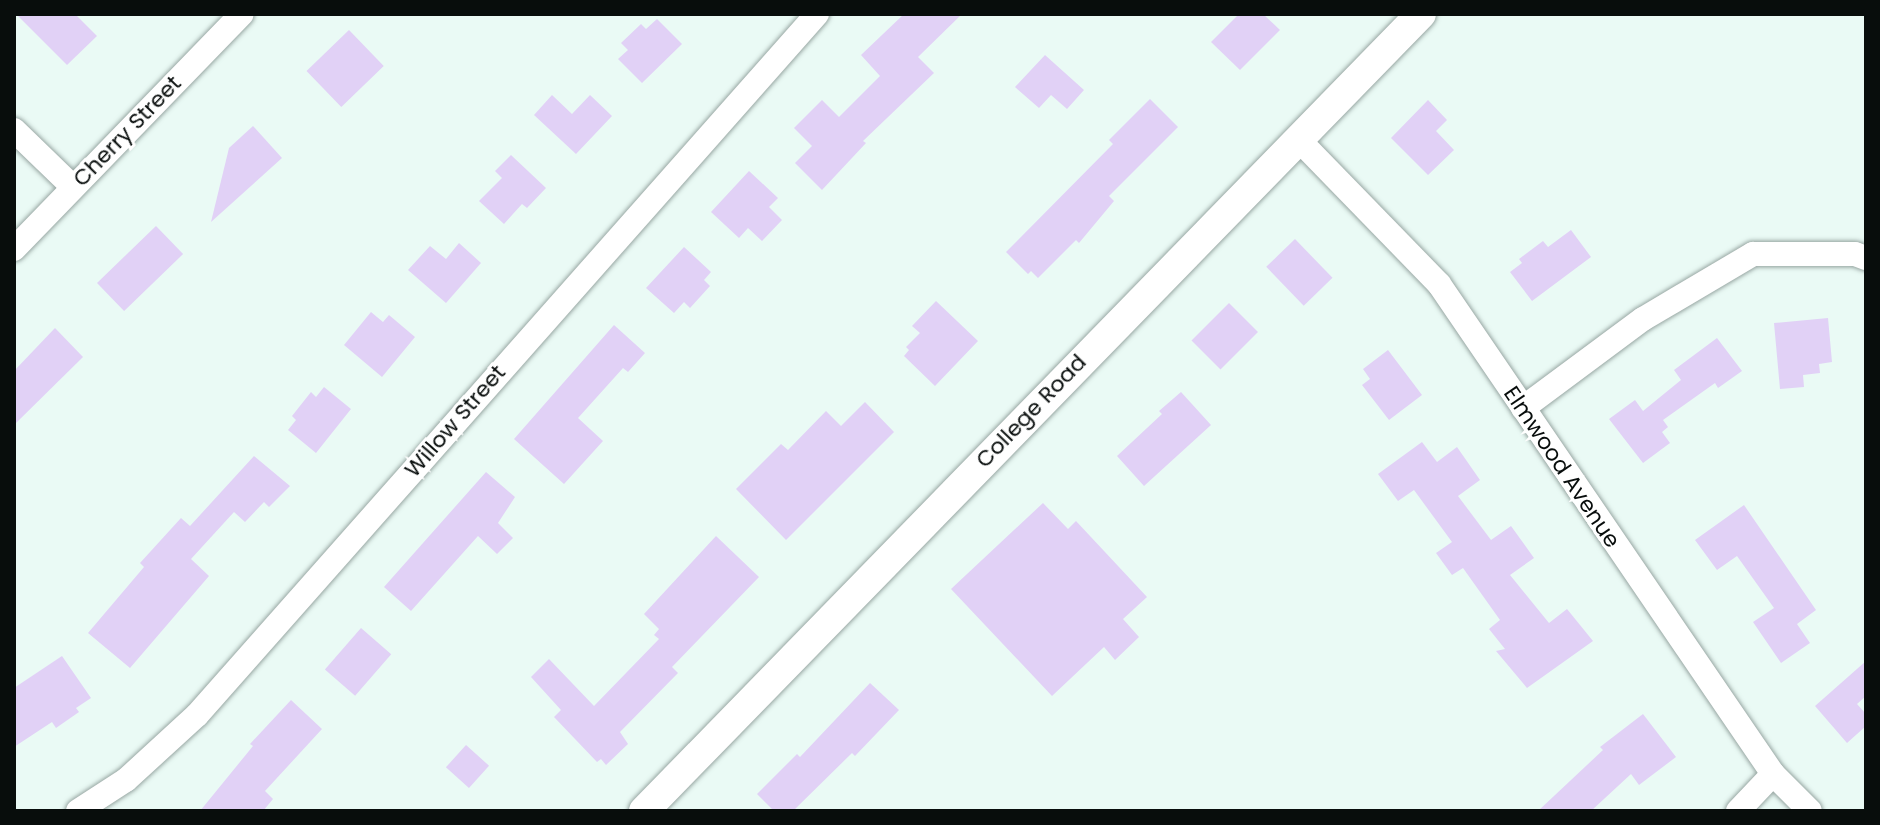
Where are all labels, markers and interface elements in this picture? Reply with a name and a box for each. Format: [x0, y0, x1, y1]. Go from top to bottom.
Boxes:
street label: Cherry Street [68, 70, 186, 192]
street label: College Road [970, 349, 1092, 473]
street label: Willow Street [399, 359, 511, 483]
street label: Elmwood Avenue [1498, 381, 1626, 553]

